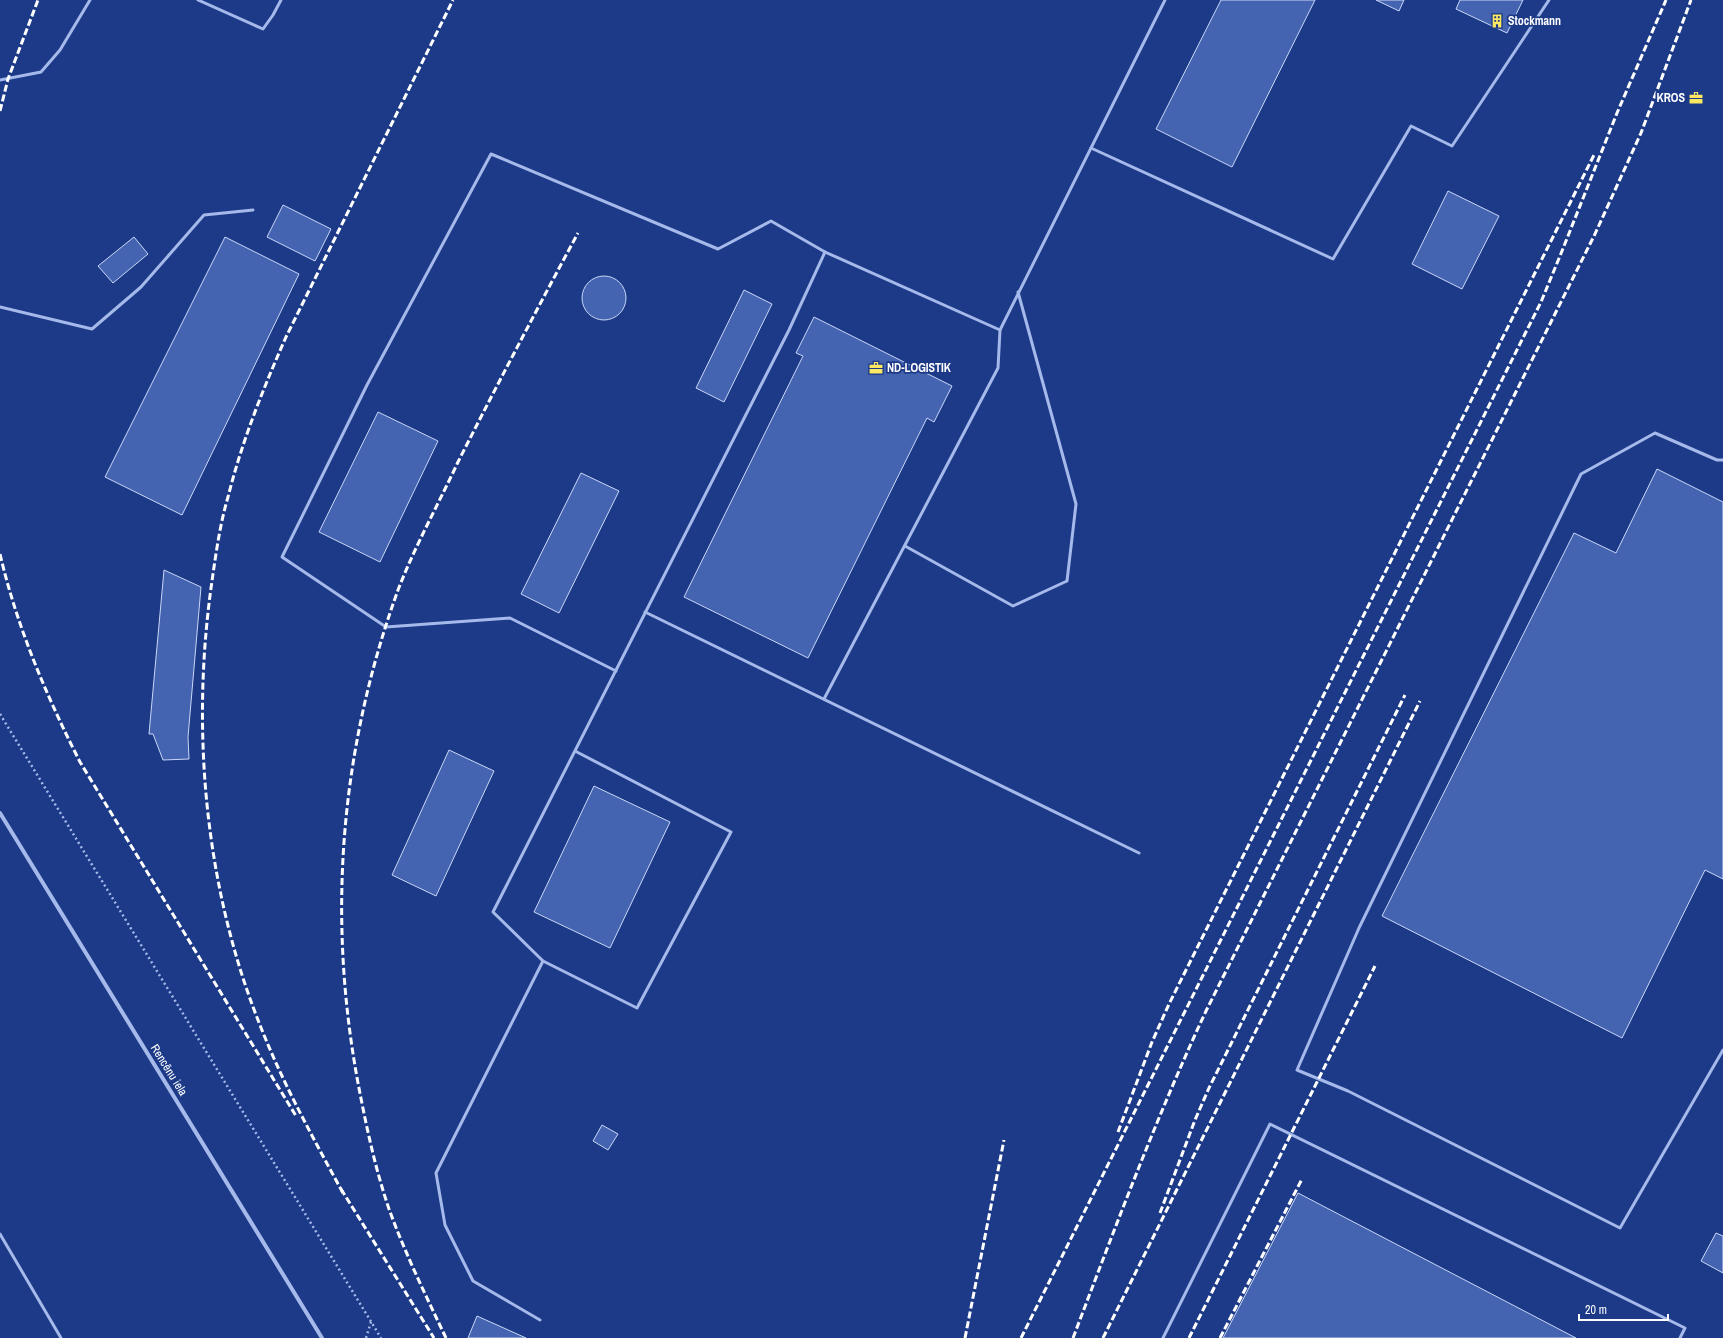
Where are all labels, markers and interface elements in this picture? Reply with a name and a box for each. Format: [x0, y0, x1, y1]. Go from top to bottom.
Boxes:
building icon: Stockmann [1489, 13, 1505, 29]
place label: Stockmann [1508, 13, 1561, 29]
place label: KROS [1657, 90, 1685, 106]
office icon: KROS [1688, 90, 1704, 106]
office icon: ND-LOGISTIK [868, 360, 884, 376]
place label: ND-LOGISTIK [887, 360, 952, 376]
street label: Rencēnu iela [147, 1041, 191, 1099]
scale bar [1579, 1296, 1668, 1322]
text: 20 m [1585, 1302, 1607, 1318]

